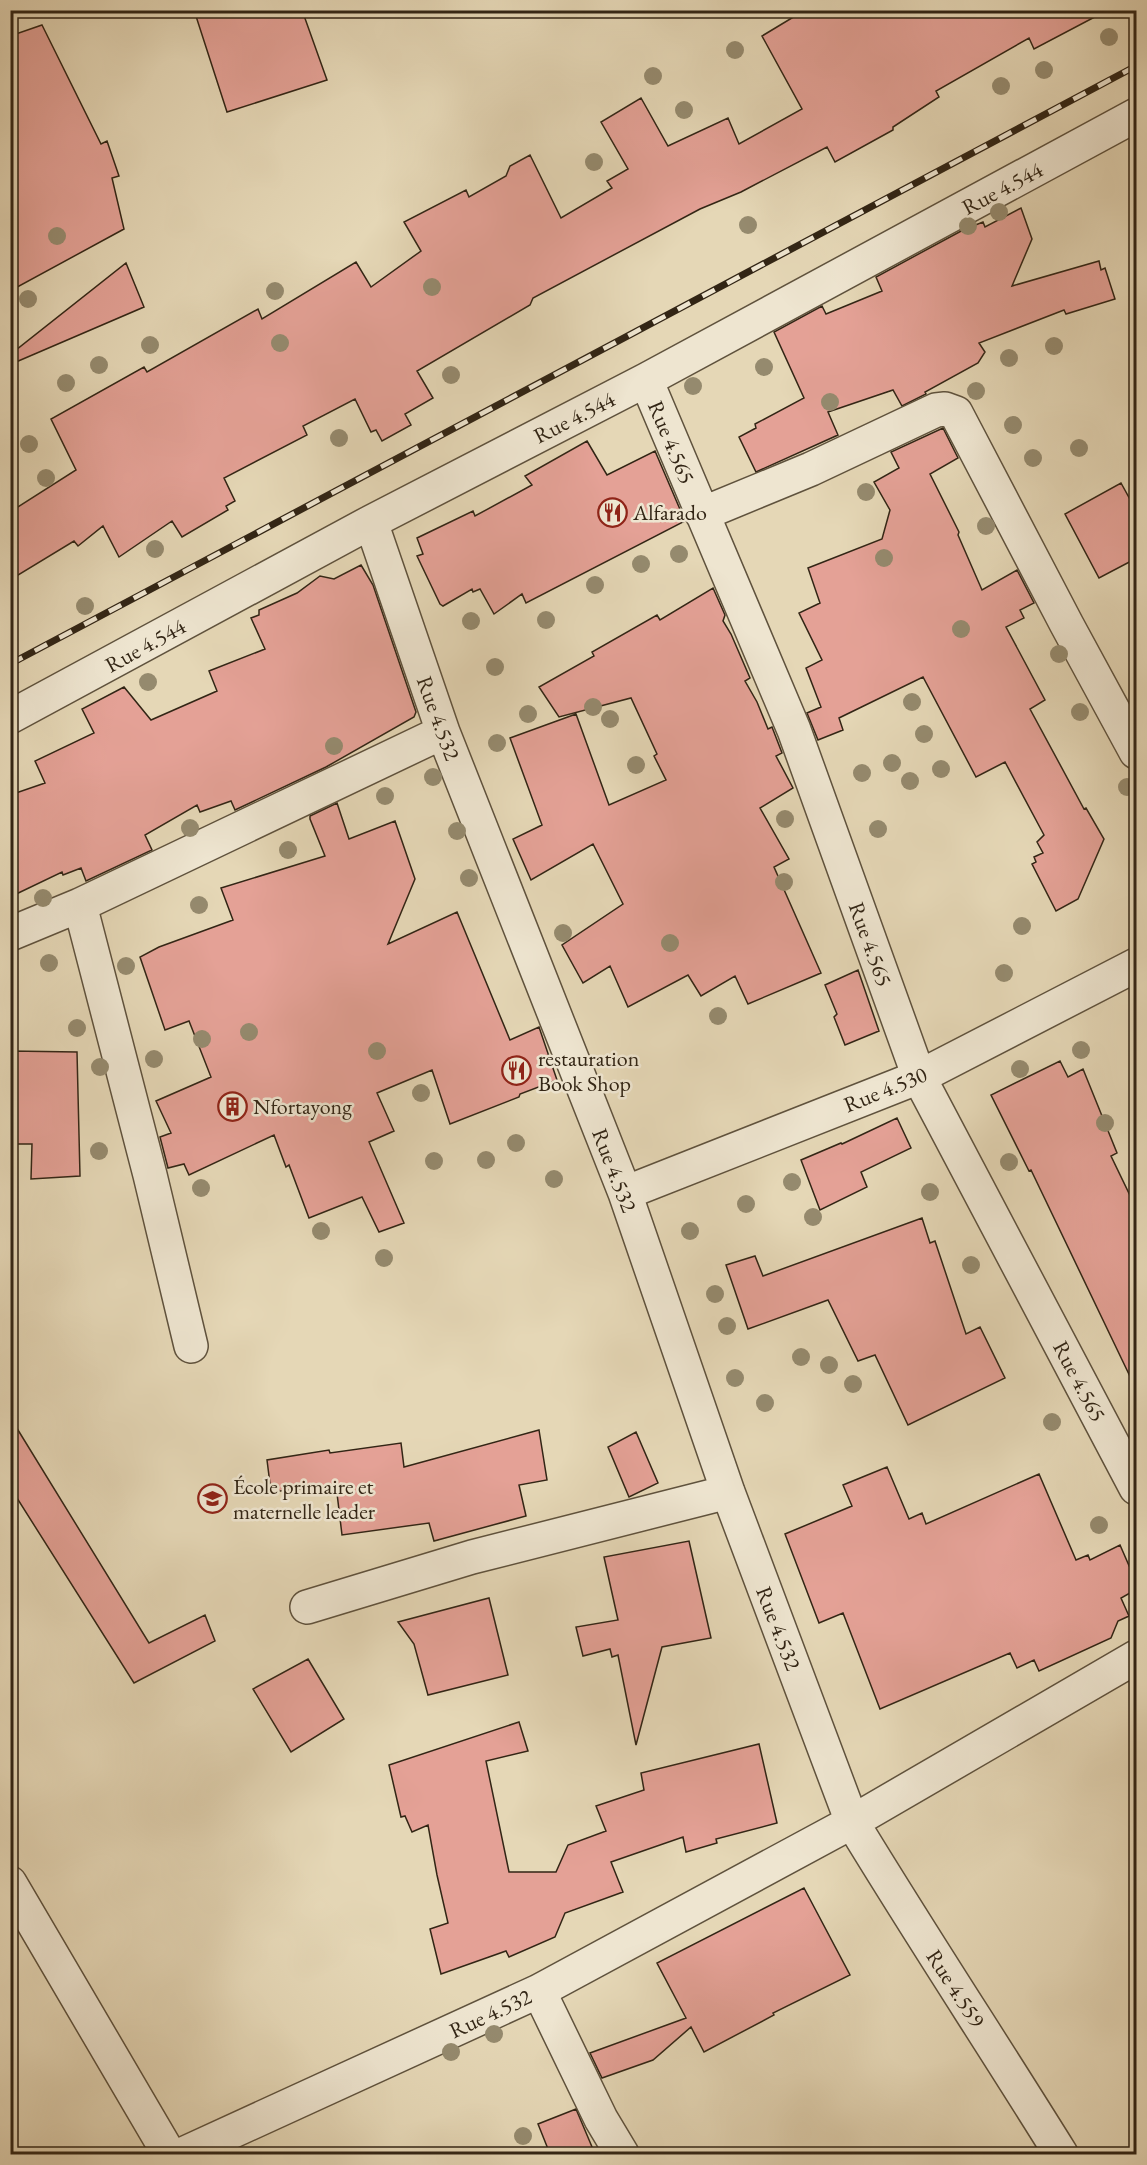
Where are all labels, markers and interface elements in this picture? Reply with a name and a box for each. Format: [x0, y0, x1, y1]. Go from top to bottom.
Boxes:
street label: Rue 4.544 [957, 155, 1048, 222]
street label: Rue 4.544 [529, 384, 620, 450]
street label: Rue 4.565 [641, 396, 702, 488]
restaurant icon: Alfarado [596, 496, 628, 528]
place label: Alfarado [632, 498, 707, 527]
street label: Rue 4.544 [100, 611, 191, 679]
street label: Rue 4.532 [410, 672, 467, 765]
street label: Rue 4.565 [842, 898, 899, 990]
place label: restauration Book Shop [538, 1044, 640, 1098]
restaurant icon: restauration Book Shop [501, 1055, 533, 1087]
street label: Rue 4.530 [839, 1059, 932, 1119]
building icon: Nfortayong [216, 1090, 248, 1122]
place label: Nfortayong [253, 1092, 352, 1121]
street label: Rue 4.532 [585, 1124, 644, 1217]
street label: Rue 4.565 [1046, 1336, 1113, 1427]
place label: École primaire et maternelle leader [233, 1472, 376, 1526]
school or university icon: École primaire et maternelle leader [196, 1483, 228, 1515]
street label: Rue 4.532 [749, 1582, 808, 1675]
street label: Rue 4.559 [920, 1944, 992, 2033]
street label: Rue 4.532 [444, 1982, 536, 2045]

